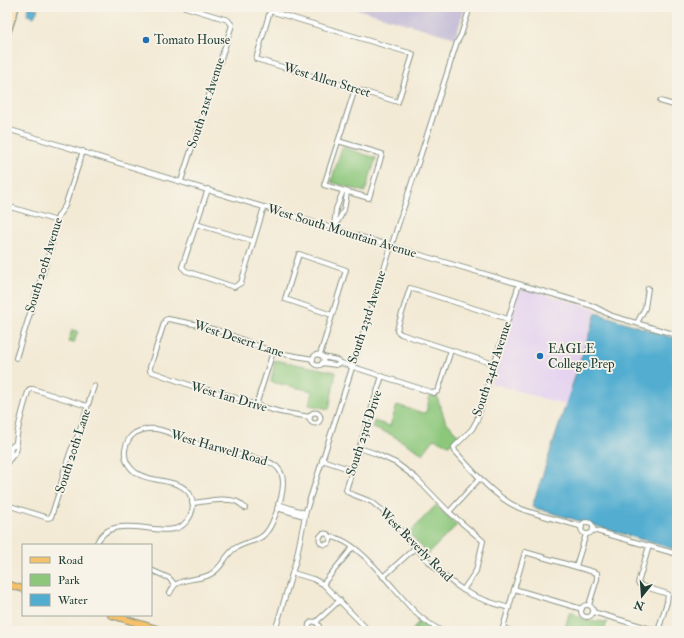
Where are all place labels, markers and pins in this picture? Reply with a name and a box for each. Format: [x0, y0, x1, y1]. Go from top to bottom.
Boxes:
place label: Tomato House [154, 32, 231, 48]
marker: Tomato House [141, 35, 151, 45]
place label: EAGLE College Prep [548, 341, 615, 373]
marker: EAGLE College Prep [535, 351, 545, 361]

